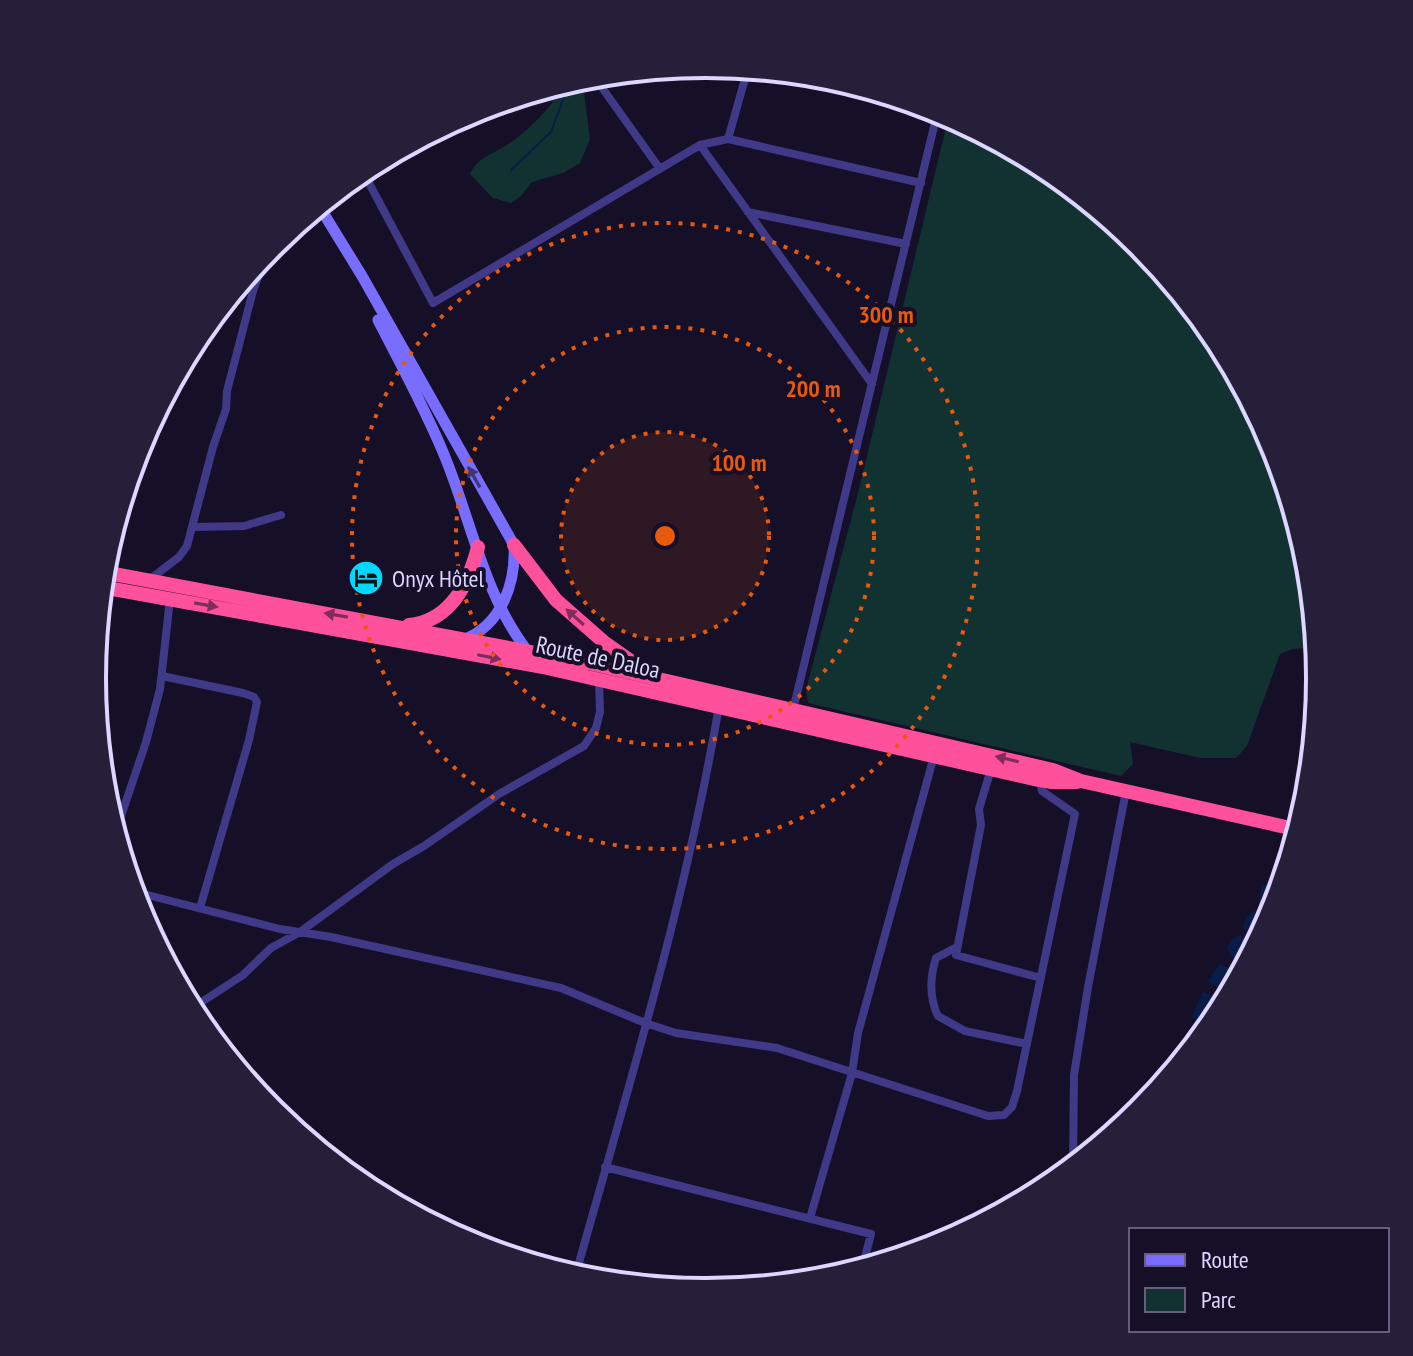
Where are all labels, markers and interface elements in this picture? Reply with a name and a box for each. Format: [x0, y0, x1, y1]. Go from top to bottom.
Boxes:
text: 300 m [858, 299, 914, 330]
text: 200 m [785, 373, 841, 404]
text: 100 m [711, 447, 767, 478]
one-way arrow [468, 466, 482, 488]
centre of rings [651, 522, 679, 550]
hotel icon: Onyx Hôtel [347, 559, 385, 597]
place label: Onyx Hôtel [392, 563, 485, 594]
one-way arrow [194, 599, 219, 611]
one-way arrow [323, 608, 348, 620]
one-way arrow [565, 608, 584, 626]
street label: Route de Daloa [533, 629, 663, 685]
one-way arrow [477, 651, 502, 663]
one-way arrow [994, 752, 1019, 765]
legend [1129, 1228, 1389, 1332]
text: Route [1201, 1244, 1249, 1275]
text: Parc [1201, 1284, 1236, 1315]

